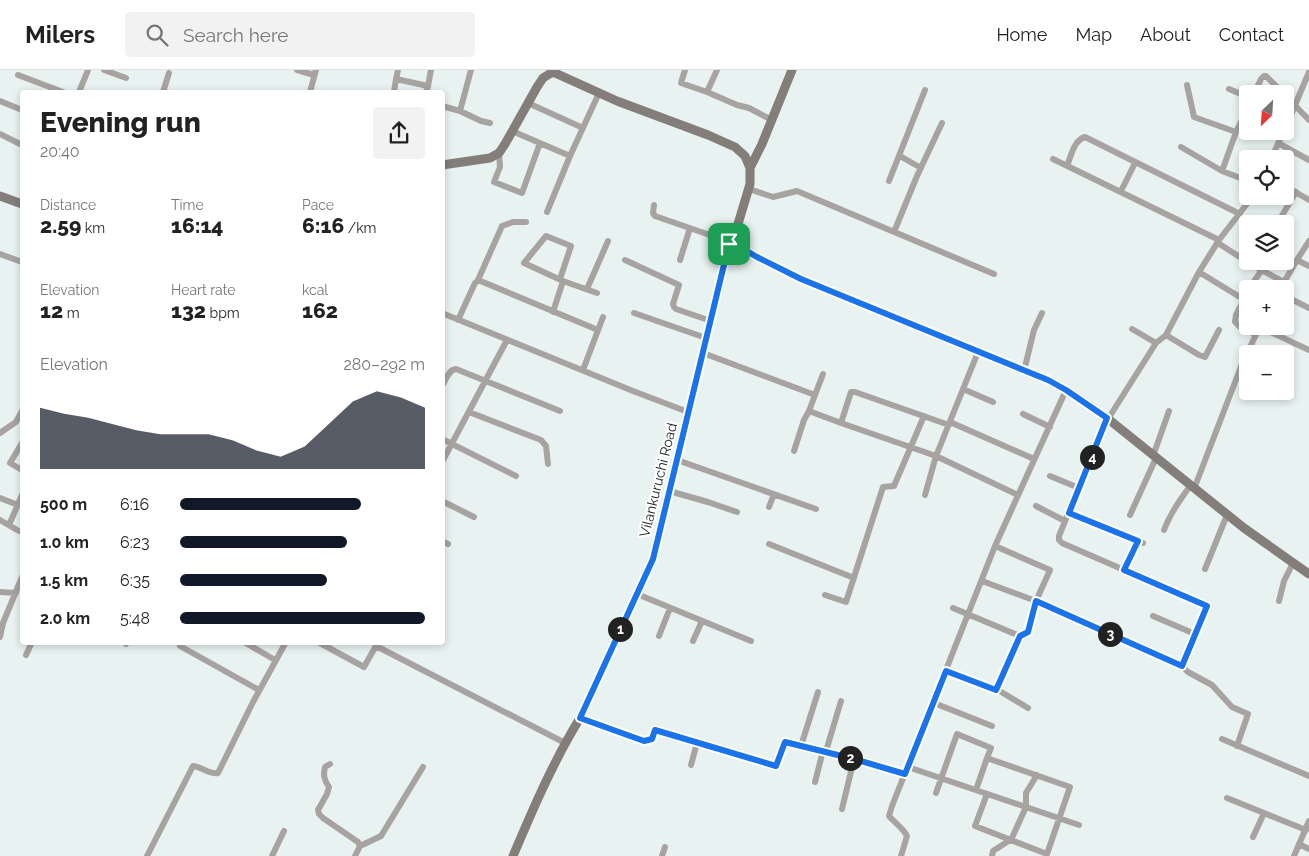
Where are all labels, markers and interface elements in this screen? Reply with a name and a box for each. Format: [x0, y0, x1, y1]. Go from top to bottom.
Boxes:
search box [125, 12, 475, 57]
text: Milers [25, 20, 95, 49]
icon: search [143, 21, 171, 49]
text: Search here [183, 24, 289, 46]
text: Home [996, 24, 1047, 45]
text: Map [1075, 24, 1112, 45]
text: About [1140, 24, 1191, 45]
text: Contact [1219, 24, 1284, 45]
north arrow [1239, 85, 1294, 140]
map controls [1239, 85, 1294, 400]
text: Evening run [40, 106, 201, 139]
button: share [373, 107, 425, 159]
text: 20:40 [40, 142, 80, 161]
button: locate [1239, 150, 1294, 205]
text: Distance [40, 197, 96, 213]
text: Time [171, 197, 204, 213]
text: Pace [302, 197, 334, 213]
text: 2.59 [40, 213, 81, 238]
text: 16:14 [171, 213, 223, 238]
text: 6:16 [302, 213, 344, 238]
button: layers [1239, 215, 1294, 270]
text: km [81, 220, 105, 236]
text: /km [344, 220, 376, 236]
pin [708, 223, 750, 265]
icon: arrive [715, 230, 743, 258]
button: + [1239, 280, 1294, 335]
text: Elevation [40, 282, 99, 298]
text: Heart rate [171, 282, 235, 298]
text: kcal [302, 282, 328, 298]
text: 12 [40, 298, 63, 323]
text: 132 [171, 298, 206, 323]
text: 162 [302, 298, 338, 323]
text: m [63, 305, 80, 321]
text: bpm [206, 305, 240, 321]
button: − [1239, 345, 1294, 400]
text: Elevation [40, 355, 108, 374]
text: 280–292 m [343, 355, 425, 374]
street label: Vilankuruchi Road [636, 421, 680, 539]
pin: 4 [1080, 444, 1104, 470]
text: 4 [1089, 449, 1097, 465]
text: 500 m [40, 495, 87, 514]
text: 6:16 [120, 495, 149, 514]
text: 1.0 km [40, 533, 89, 552]
text: 6:23 [120, 533, 150, 552]
text: 1.5 km [40, 571, 88, 590]
text: 6:35 [120, 571, 150, 590]
text: 2.0 km [40, 609, 90, 628]
text: 5:48 [120, 609, 150, 628]
pin: 1 [608, 616, 632, 642]
text: 1 [617, 621, 624, 637]
pin: 3 [1098, 622, 1122, 646]
text: 3 [1107, 626, 1114, 642]
pin: 2 [838, 746, 862, 770]
text: 2 [847, 750, 854, 766]

